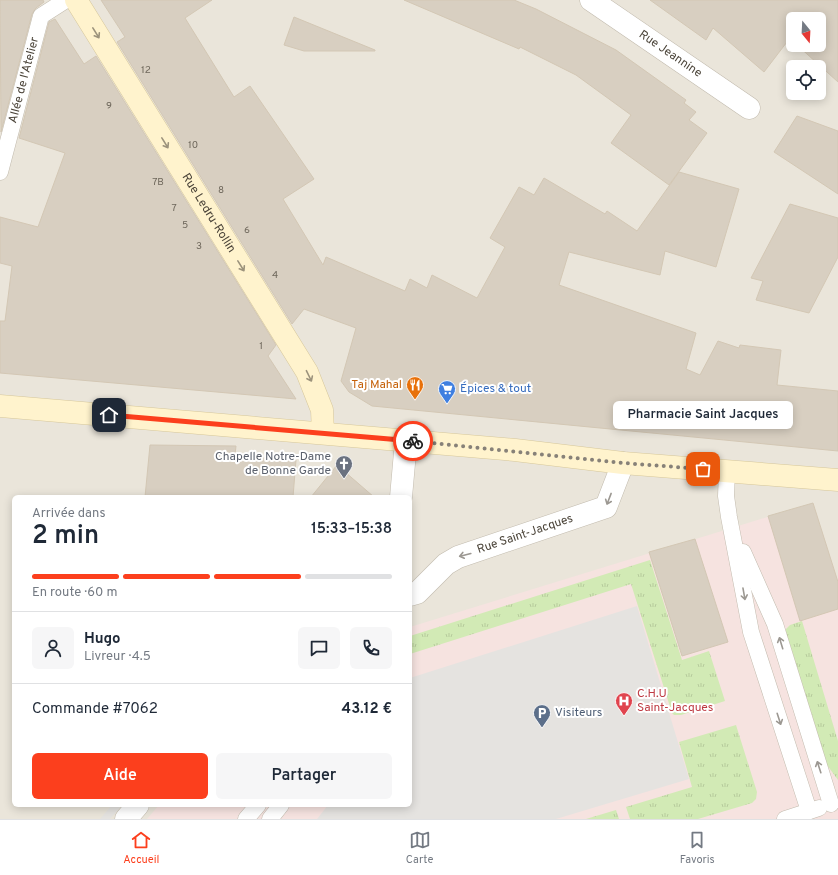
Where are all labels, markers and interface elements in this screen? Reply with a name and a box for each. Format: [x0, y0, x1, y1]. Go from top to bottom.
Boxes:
north arrow [786, 12, 826, 52]
map controls [786, 12, 826, 100]
one-way arrow [93, 27, 101, 39]
street label: Rue Jeannine [635, 27, 705, 81]
street label: Allée de l'Atelier [5, 35, 43, 125]
button: locate [786, 60, 826, 100]
house number: 12 [141, 64, 151, 77]
house number: 9 [106, 100, 112, 113]
one-way arrow [161, 138, 169, 149]
house number: 10 [188, 139, 198, 152]
street label: Rue Ledru-Rollin [178, 171, 239, 256]
house number: 7B [152, 176, 164, 189]
house number: 8 [218, 184, 224, 197]
house number: 7 [171, 202, 177, 215]
house number: 5 [182, 219, 188, 232]
house number: 6 [244, 224, 250, 237]
house number: 3 [196, 240, 202, 253]
one-way arrow [237, 260, 245, 271]
house number: 4 [272, 269, 278, 282]
house number: 1 [259, 340, 263, 353]
one-way arrow [306, 370, 313, 382]
restaurant icon: Taj Mahal [405, 375, 425, 400]
place label: Taj Mahal [351, 377, 402, 393]
supermarket icon: Épices & tout [437, 379, 457, 404]
place label: Épices & tout [460, 381, 531, 397]
pin [92, 398, 126, 432]
callout: Pharmacie Saint Jacques [613, 401, 793, 429]
icon: home [98, 404, 120, 426]
text: Pharmacie Saint Jacques [627, 407, 779, 423]
courier [393, 421, 433, 461]
icon: bike [402, 430, 424, 452]
place label: Chapelle Notre-Dame de Bonne Garde [215, 449, 331, 479]
pin [686, 452, 720, 486]
church icon: Chapelle Notre-Dame de Bonne Garde [334, 454, 354, 479]
icon: bag [692, 458, 714, 480]
one-way arrow [605, 493, 613, 505]
text: Arrivée dans [32, 506, 105, 522]
street label: Rue Saint-Jacques [475, 511, 575, 558]
text: 2 min [32, 520, 99, 553]
text: 15:33–15:38 [311, 520, 392, 539]
one-way arrow [458, 552, 471, 560]
text: En route · 60 m [32, 585, 117, 601]
one-way arrow [741, 587, 749, 600]
button: person [32, 627, 74, 669]
button: chat [298, 627, 340, 669]
button: phone [350, 627, 392, 669]
text: Hugo [84, 630, 121, 649]
one-way arrow [777, 637, 784, 650]
text: Livreur · 4.5 [84, 649, 151, 665]
place label: C.H.U Saint-Jacques [637, 686, 713, 716]
hospital icon: C.H.U Saint-Jacques [614, 691, 634, 716]
text: Commande #7062 [32, 700, 158, 719]
text: 43.12 € [342, 700, 392, 719]
parking icon: Visiteurs [532, 703, 552, 728]
place label: Visiteurs [555, 705, 602, 721]
one-way arrow [776, 713, 783, 726]
button: Aide [32, 753, 208, 799]
button: Partager [216, 753, 392, 799]
one-way arrow [815, 761, 823, 773]
tab: Accueil [123, 829, 159, 867]
tab: Carte [406, 829, 433, 867]
tab: Favoris [680, 829, 715, 867]

